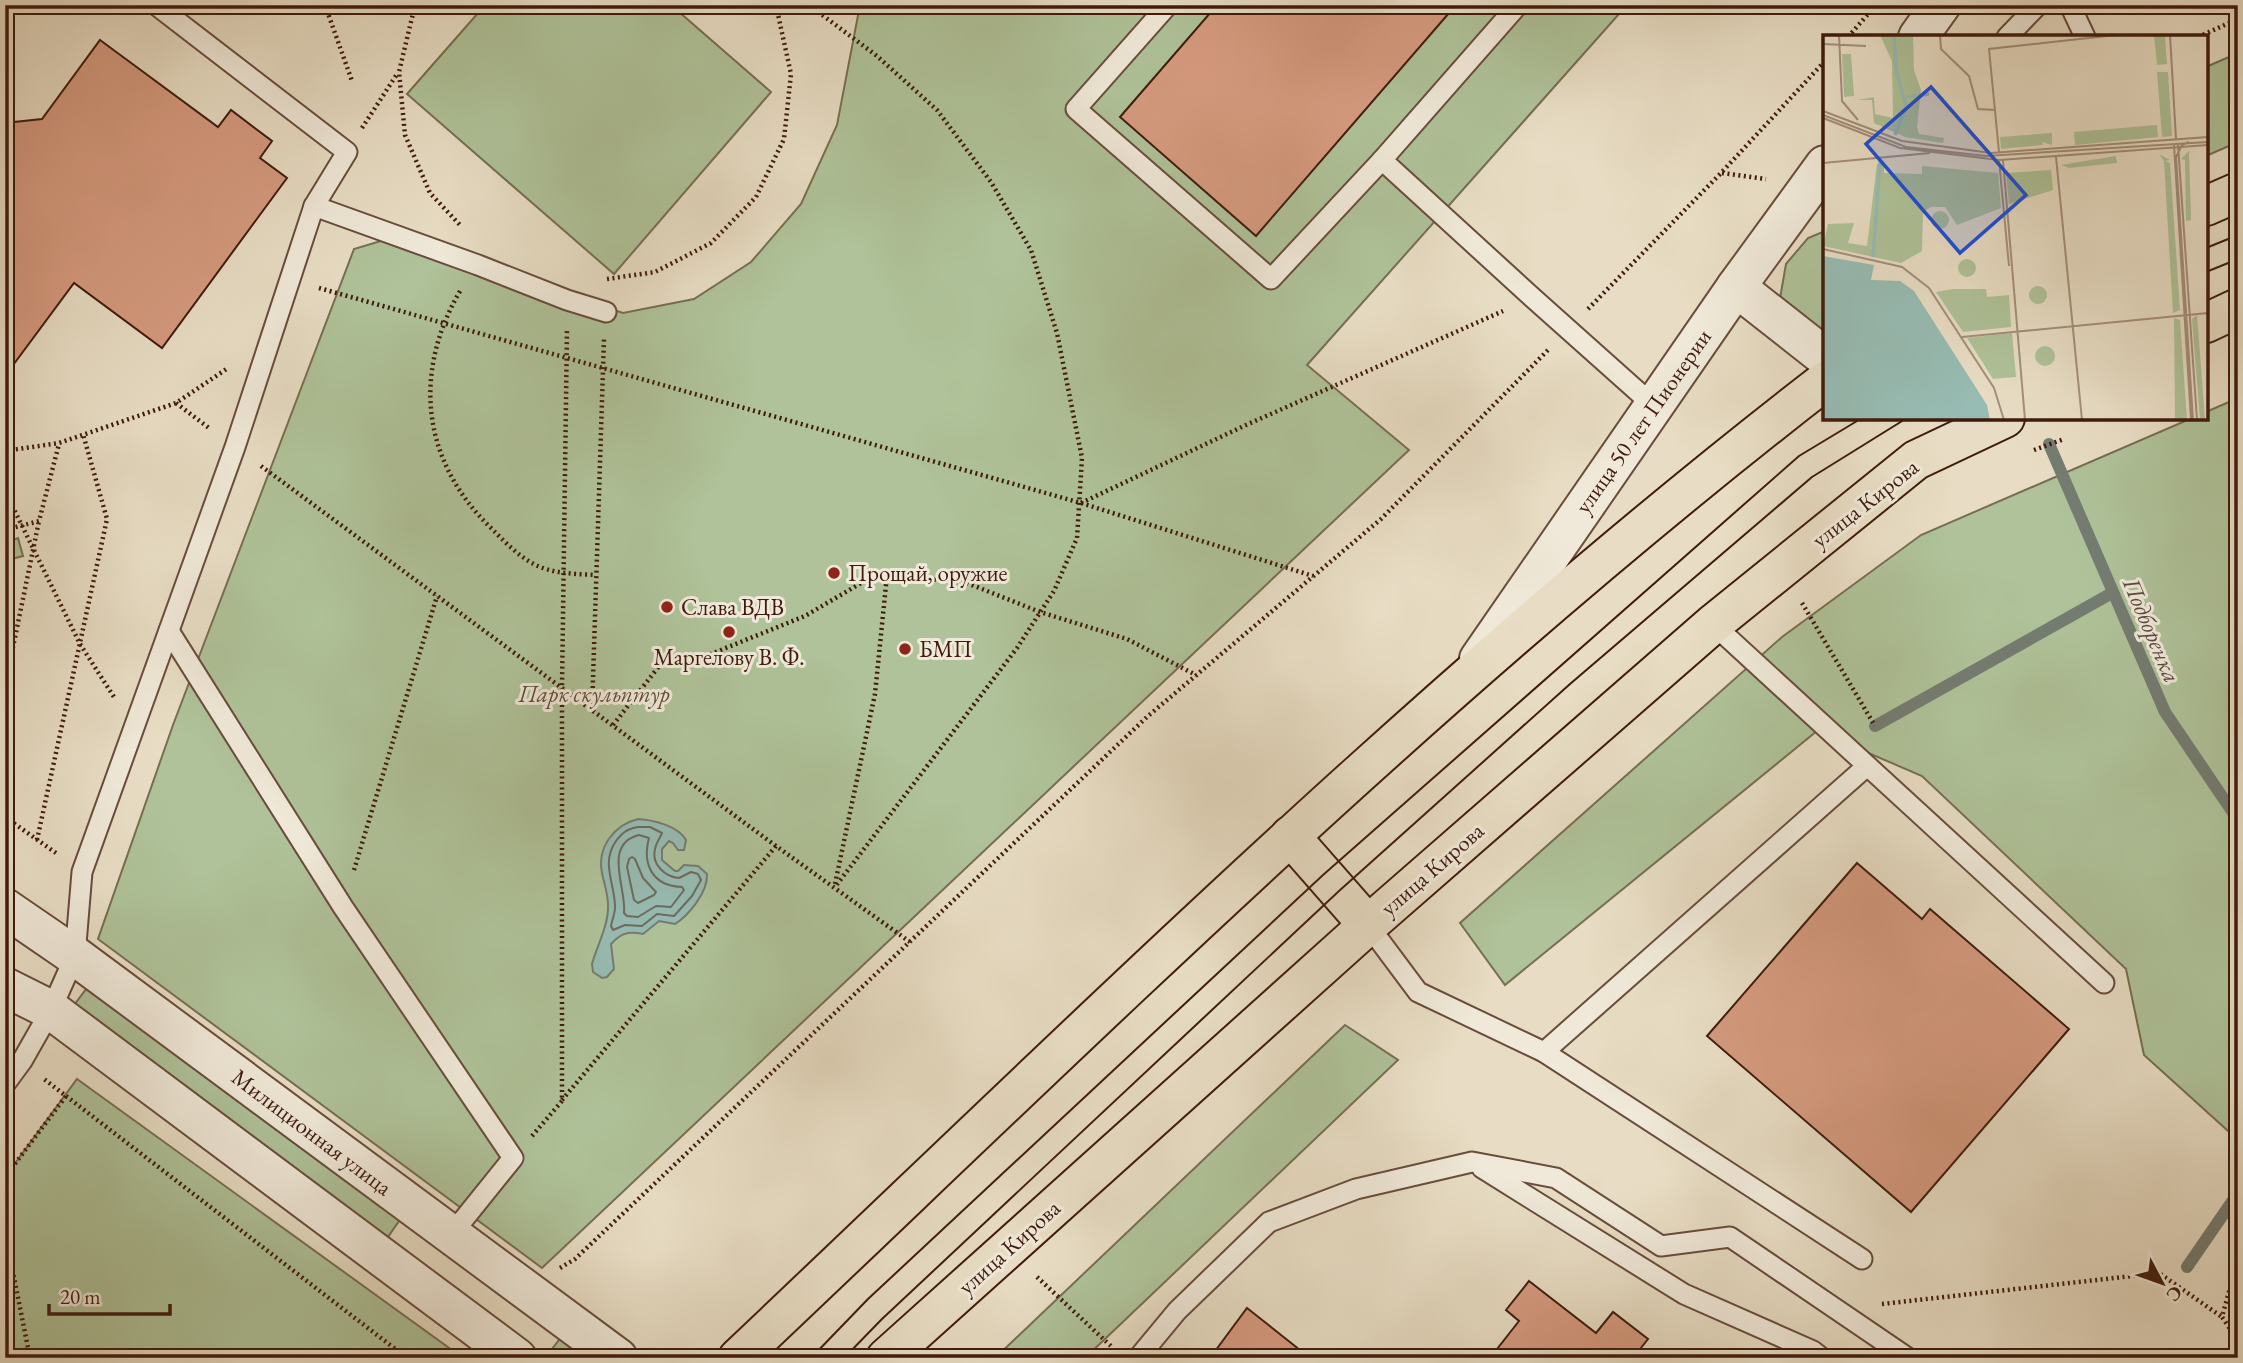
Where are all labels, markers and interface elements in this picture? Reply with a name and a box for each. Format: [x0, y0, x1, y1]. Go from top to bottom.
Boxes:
inset map [1823, 35, 2208, 420]
street label: улица 50 лет Пионерии [1568, 323, 1718, 519]
street label: улица Кирова [1805, 451, 1925, 554]
place label: Прощай, оружие [848, 558, 1008, 588]
marker: Прощай, оружие [826, 565, 842, 581]
water label: Подборенка [2116, 572, 2188, 687]
place label: Слава ВДВ [681, 592, 784, 622]
marker: Слава ВДВ [659, 599, 675, 615]
marker: Маргелову В. Ф. [721, 624, 737, 640]
place label: БМП [919, 634, 972, 664]
marker: БМП [897, 641, 913, 657]
place label: Маргелову В. Ф. [653, 642, 805, 672]
park label: Парк скульптур [517, 679, 670, 709]
street label: улица Кирова [1374, 815, 1491, 922]
street label: Милиционная улица [226, 1062, 399, 1203]
street label: улица Кирова [951, 1193, 1067, 1301]
north arrow [2128, 1248, 2198, 1318]
scale bar [49, 1272, 170, 1316]
text: С [2161, 1281, 2188, 1307]
text: 20 m [60, 1283, 101, 1310]

